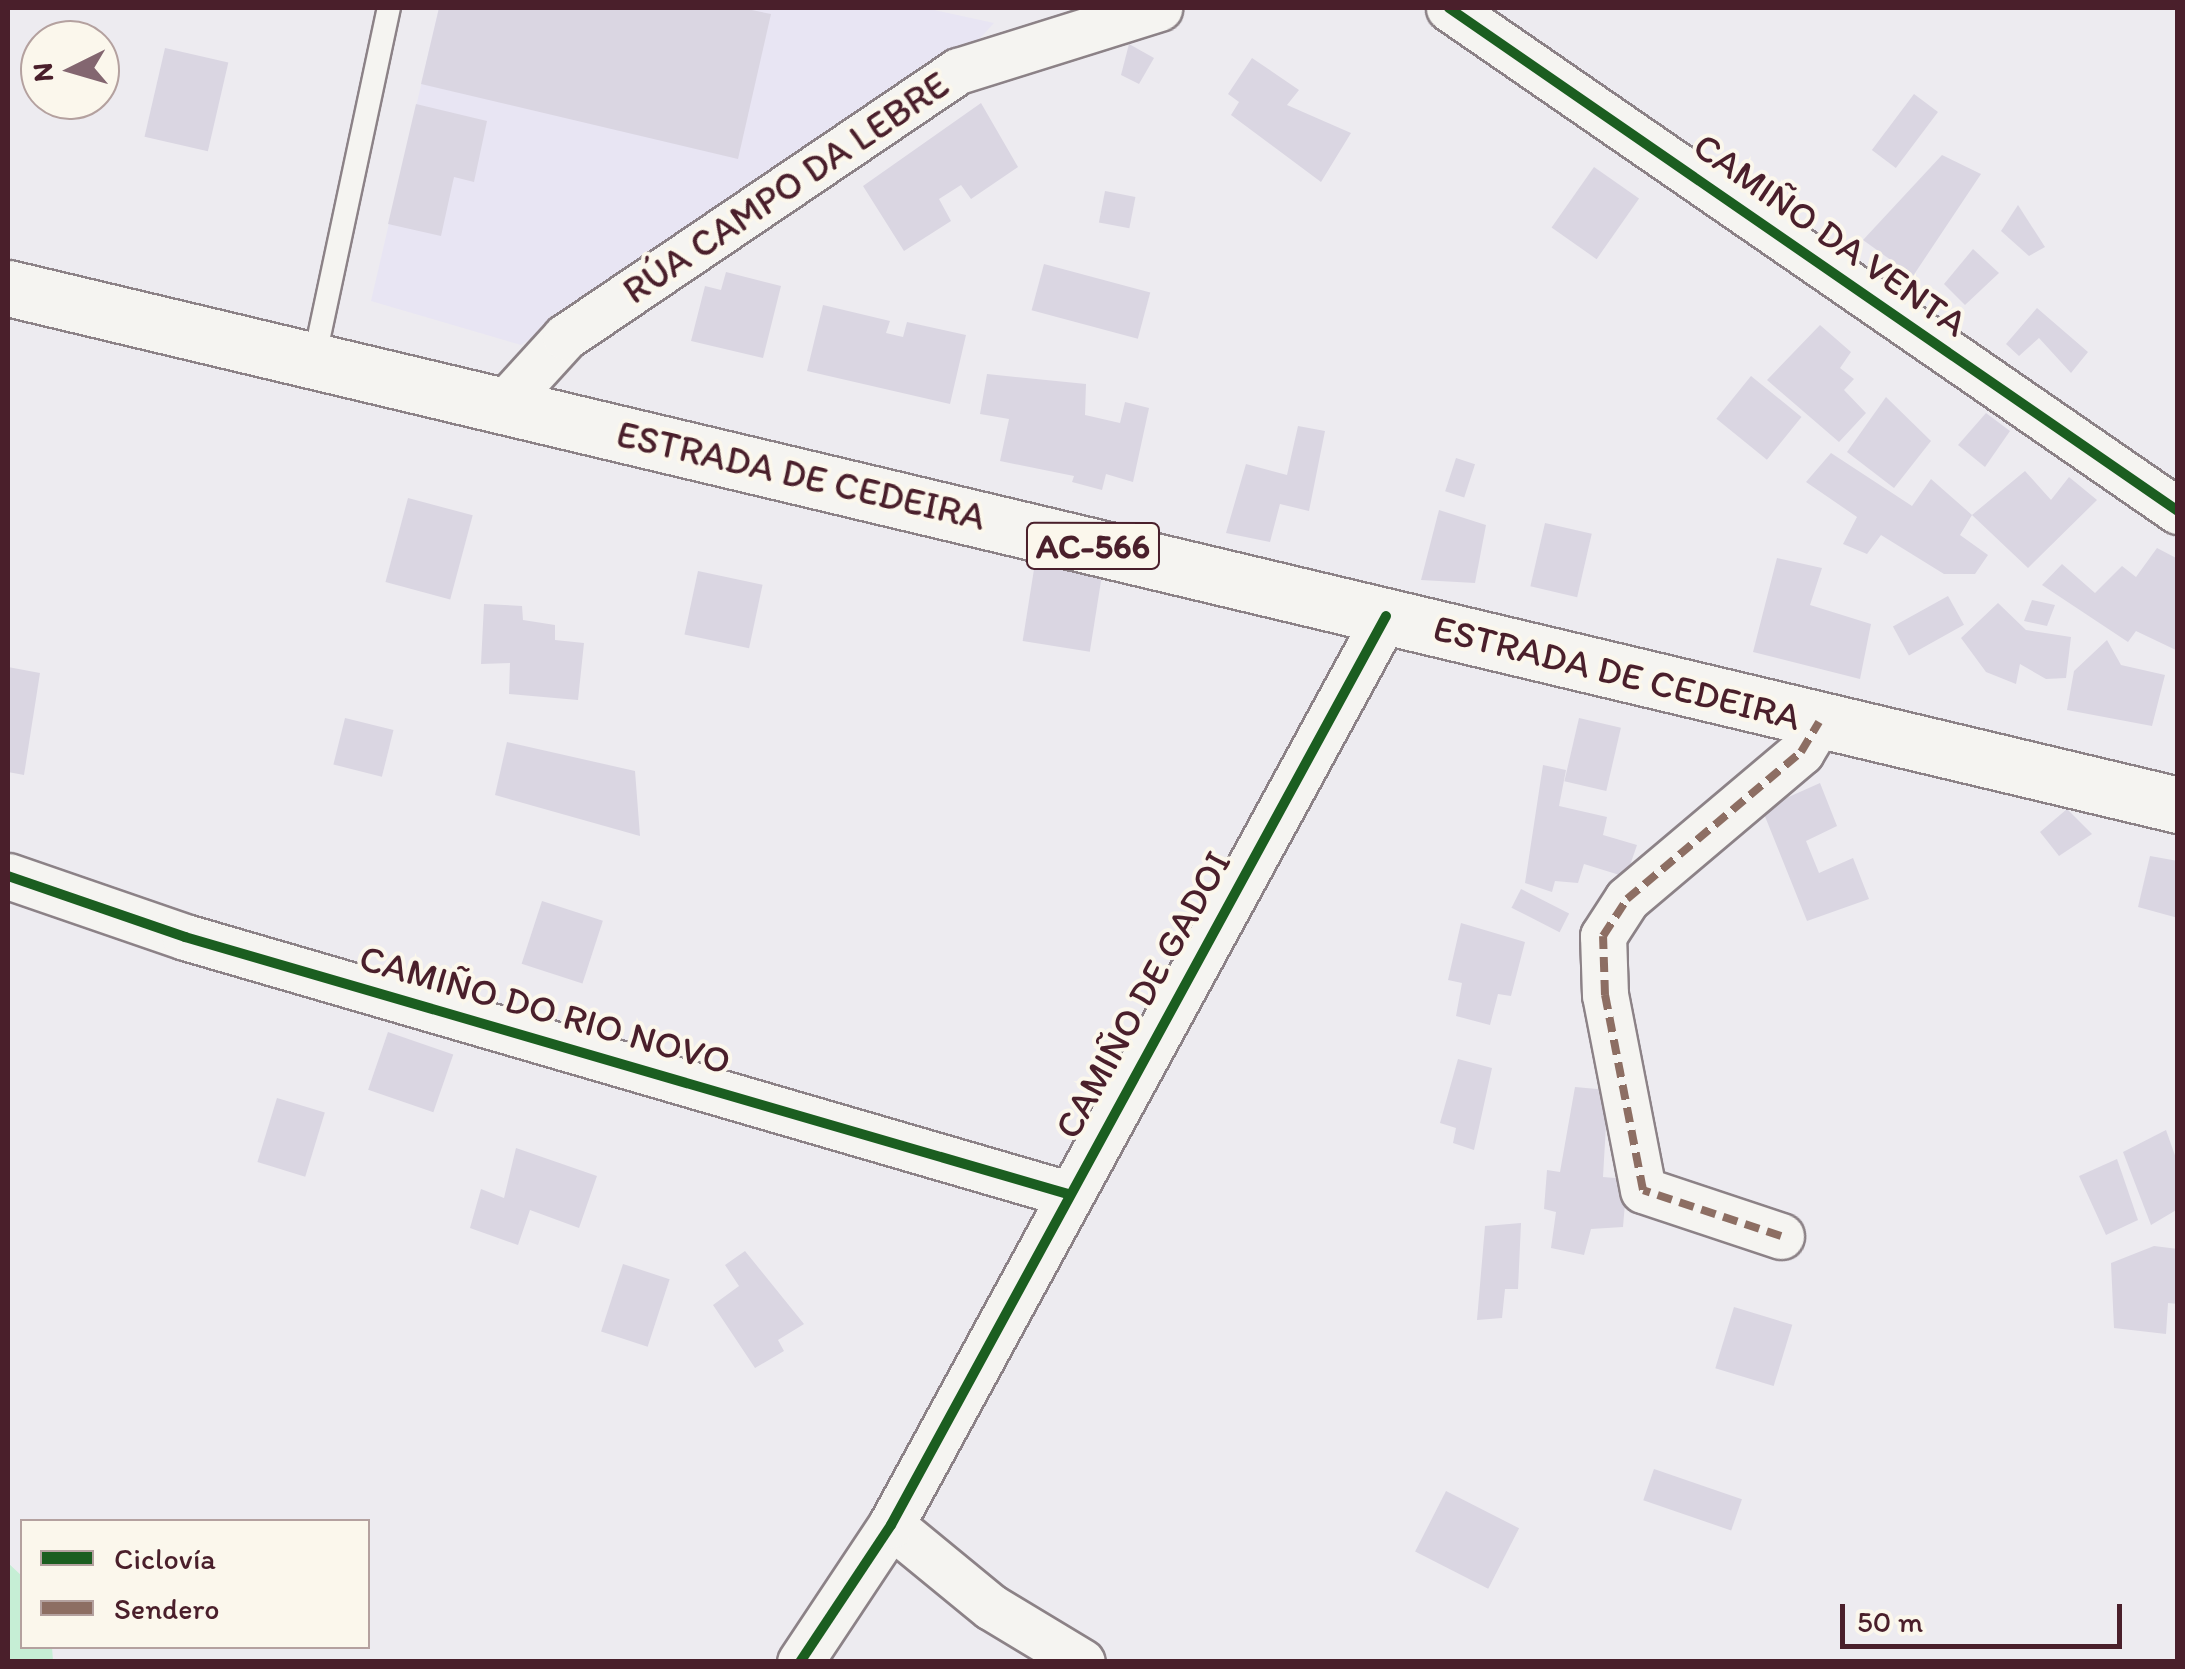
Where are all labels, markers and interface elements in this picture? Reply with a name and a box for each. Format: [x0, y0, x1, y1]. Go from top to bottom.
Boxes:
north arrow [20, 20, 120, 120]
text: N [24, 62, 60, 83]
street label: RÚA CAMPO DA LEBRE [614, 62, 958, 314]
street label: CAMIÑO DA VENTA [1685, 124, 1975, 346]
street label: ESTRADA DE CEDEIRA [612, 411, 990, 541]
road number: AC-566 [1026, 516, 1160, 576]
street label: ESTRADA DE CEDEIRA [1429, 605, 1805, 741]
street label: CAMIÑO DE GADOI [1045, 843, 1241, 1147]
street label: CAMIÑO DO RIO NOVO [352, 935, 738, 1085]
legend [20, 1519, 370, 1649]
text: Ciclovía [114, 1540, 216, 1577]
scale bar [1845, 1584, 2128, 1646]
text: Sendero [114, 1590, 220, 1627]
text: 50 m [1857, 1603, 1923, 1640]

